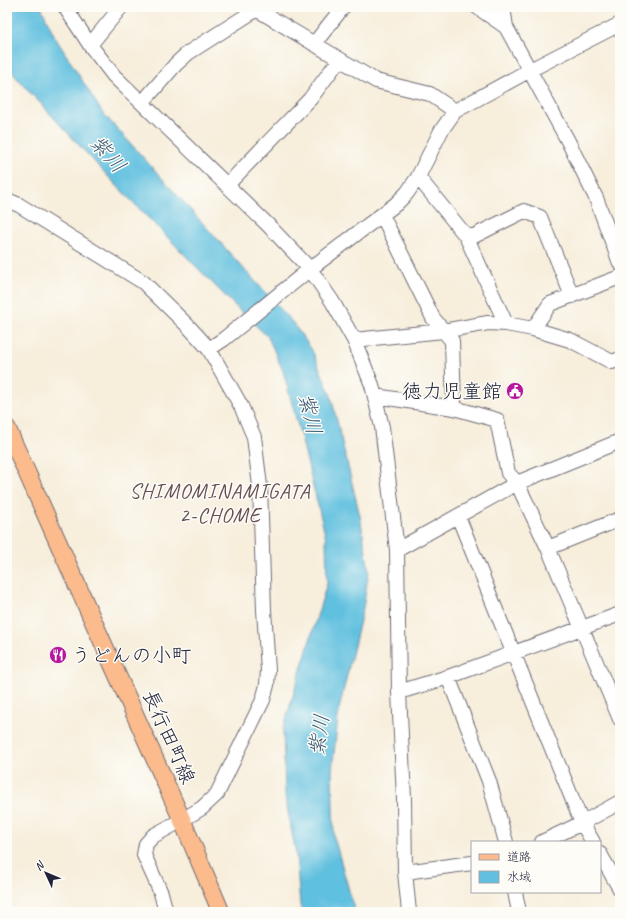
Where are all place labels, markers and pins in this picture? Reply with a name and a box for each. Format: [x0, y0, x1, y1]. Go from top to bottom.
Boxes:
place label: 徳力児童館 [402, 379, 502, 404]
public building icon: 徳力児童館 [505, 381, 525, 401]
place label: うどんの小町 [71, 643, 191, 668]
restaurant icon: うどんの小町 [48, 645, 68, 665]

